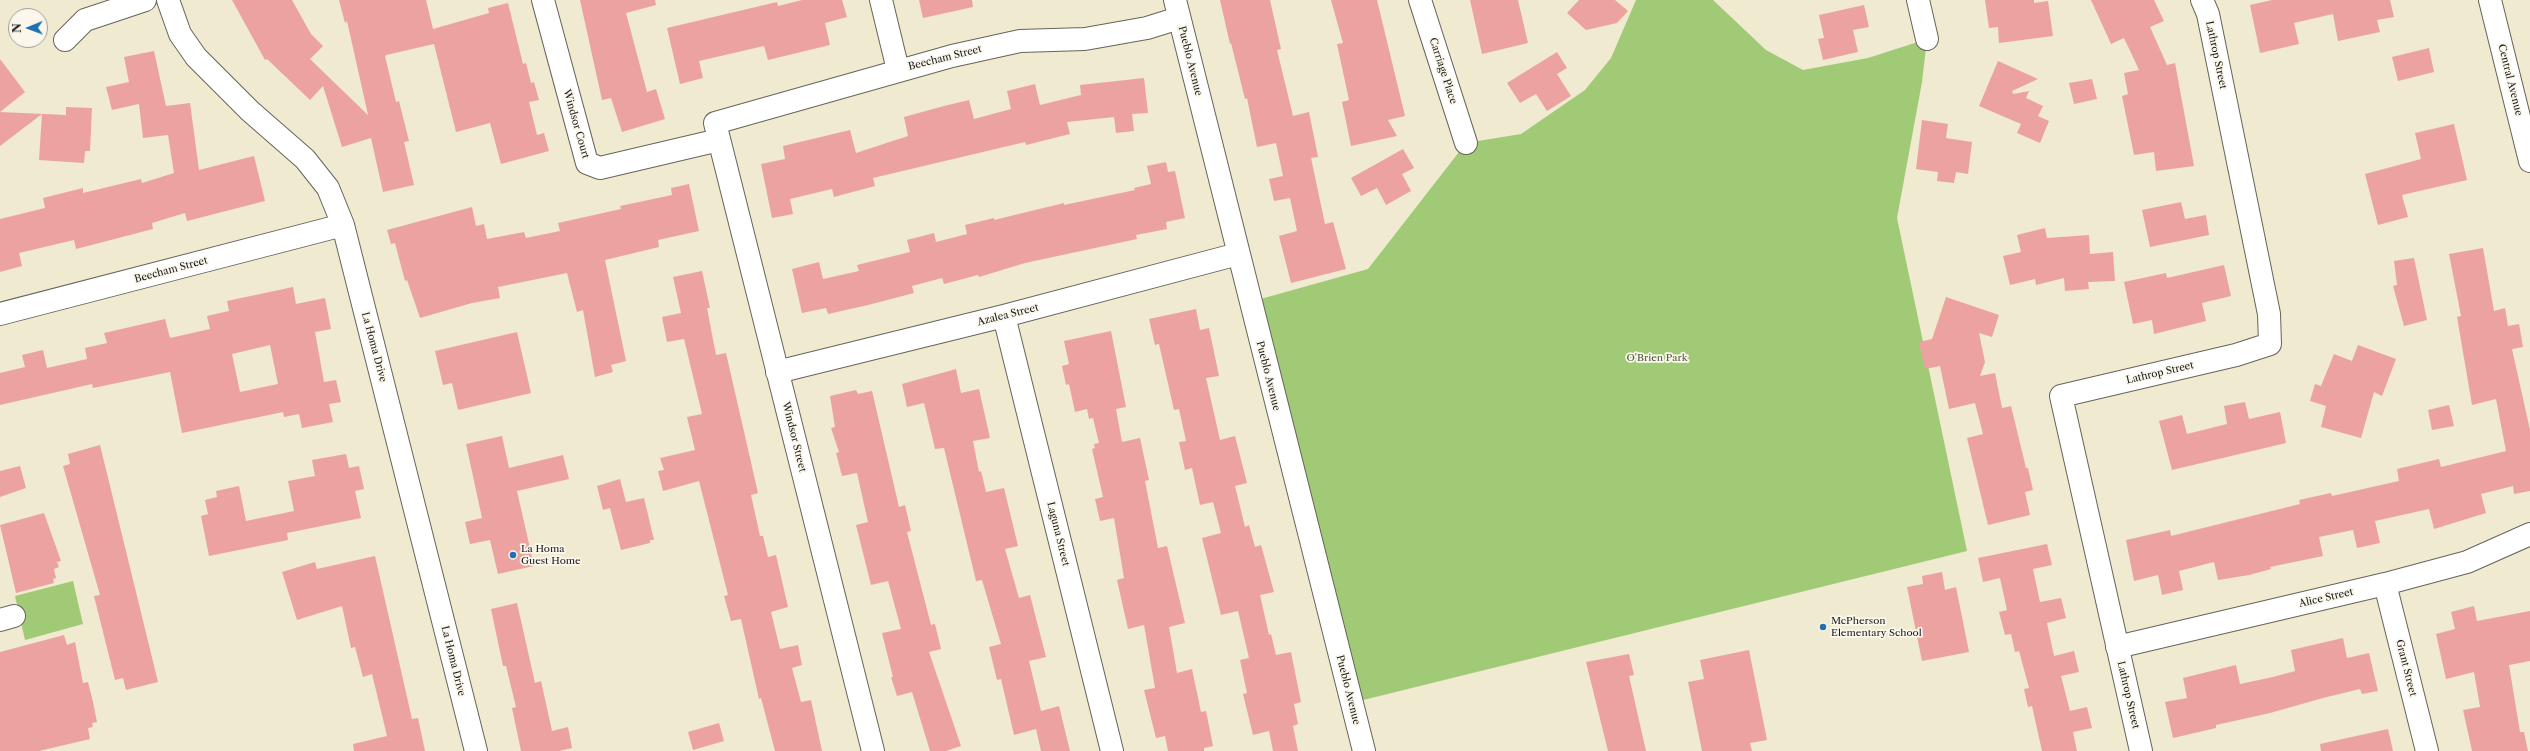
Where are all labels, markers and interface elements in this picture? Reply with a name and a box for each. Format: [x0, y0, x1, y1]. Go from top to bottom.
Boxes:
north arrow [8, 8, 48, 48]
street label: Lathrop Street [2203, 20, 2229, 90]
text: N [10, 23, 24, 33]
street label: Pueblo Avenue [1176, 25, 1204, 97]
street label: Carriage Place [1427, 36, 1459, 106]
street label: Beecham Street [907, 43, 983, 73]
street label: Central Avenue [2495, 43, 2525, 117]
street label: Windsor Court [560, 88, 592, 160]
street label: Beecham Street [133, 254, 209, 286]
street label: Azalea Street [976, 302, 1040, 328]
street label: La Homa Drive [359, 311, 389, 383]
street label: Pueblo Avenue [1254, 340, 1282, 412]
park label: O'Brien Park [1627, 352, 1687, 364]
street label: Lathrop Street [2125, 359, 2195, 387]
street label: Windsor Street [779, 401, 809, 473]
street label: Laguna Street [1044, 501, 1072, 567]
place label: La Homa Guest Home [521, 543, 581, 566]
marker: La Homa Guest Home [508, 550, 518, 560]
street label: Alice Street [2298, 586, 2354, 610]
place label: McPherson Elementary School [1831, 615, 1922, 638]
marker: McPherson Elementary School [1818, 622, 1828, 632]
street label: La Homa Drive [438, 625, 468, 697]
street label: Grant Street [2393, 638, 2419, 698]
street label: Pueblo Avenue [1334, 654, 1362, 726]
street label: Lathrop Street [2114, 660, 2142, 730]

